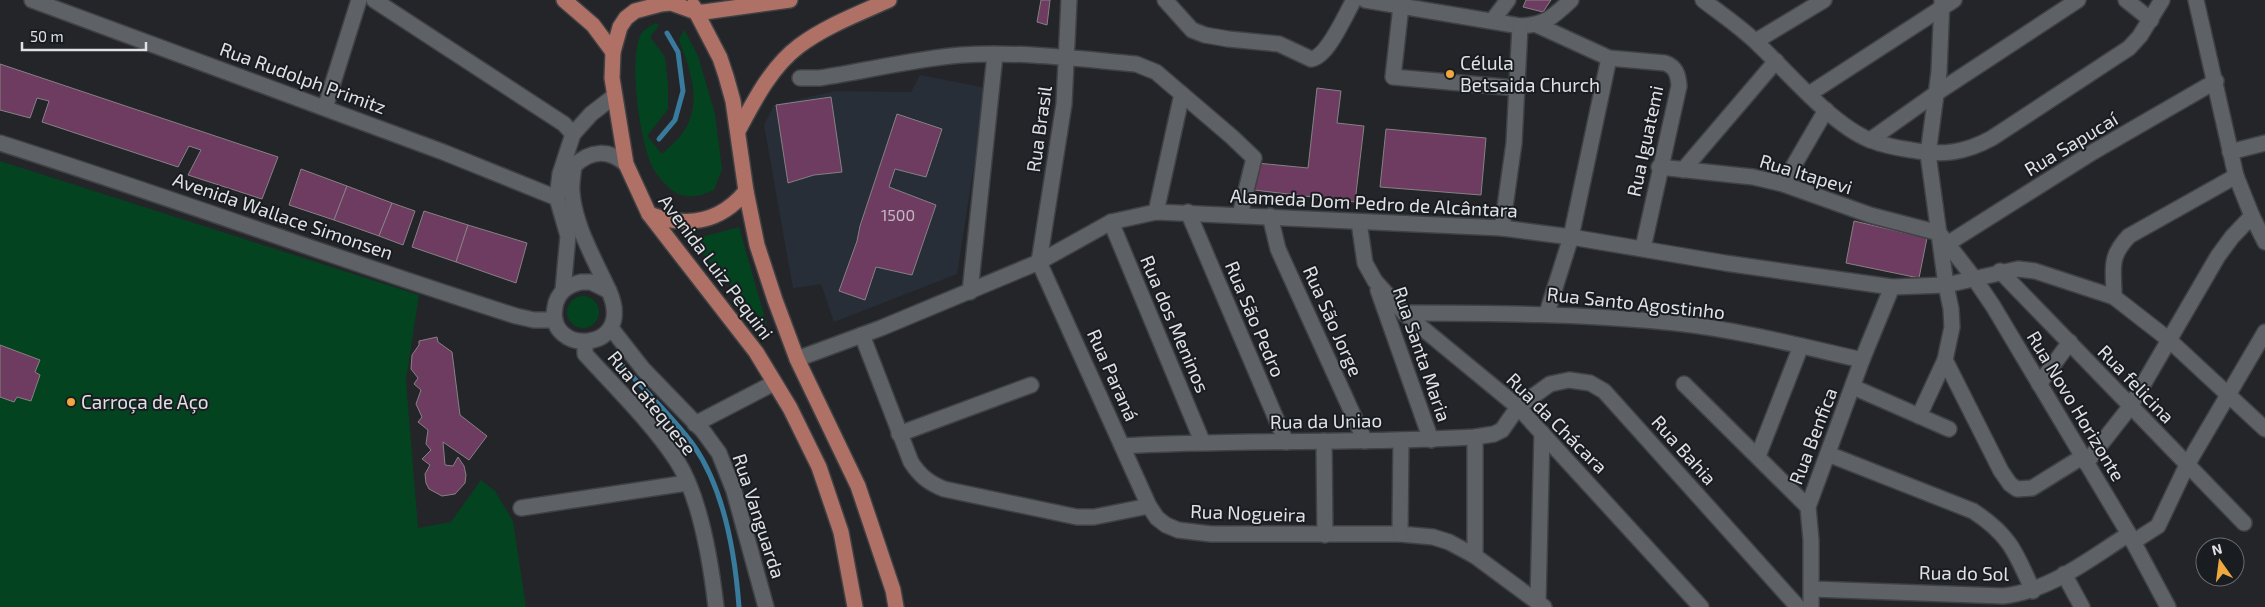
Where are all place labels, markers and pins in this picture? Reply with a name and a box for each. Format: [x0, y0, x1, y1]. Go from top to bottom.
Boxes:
place label: Célula Betsaida Church [1460, 51, 1600, 96]
marker: Célula Betsaida Church [1444, 68, 1456, 80]
place label: Carroça de Aço [81, 390, 209, 414]
marker: Carroça de Aço [65, 396, 77, 408]

